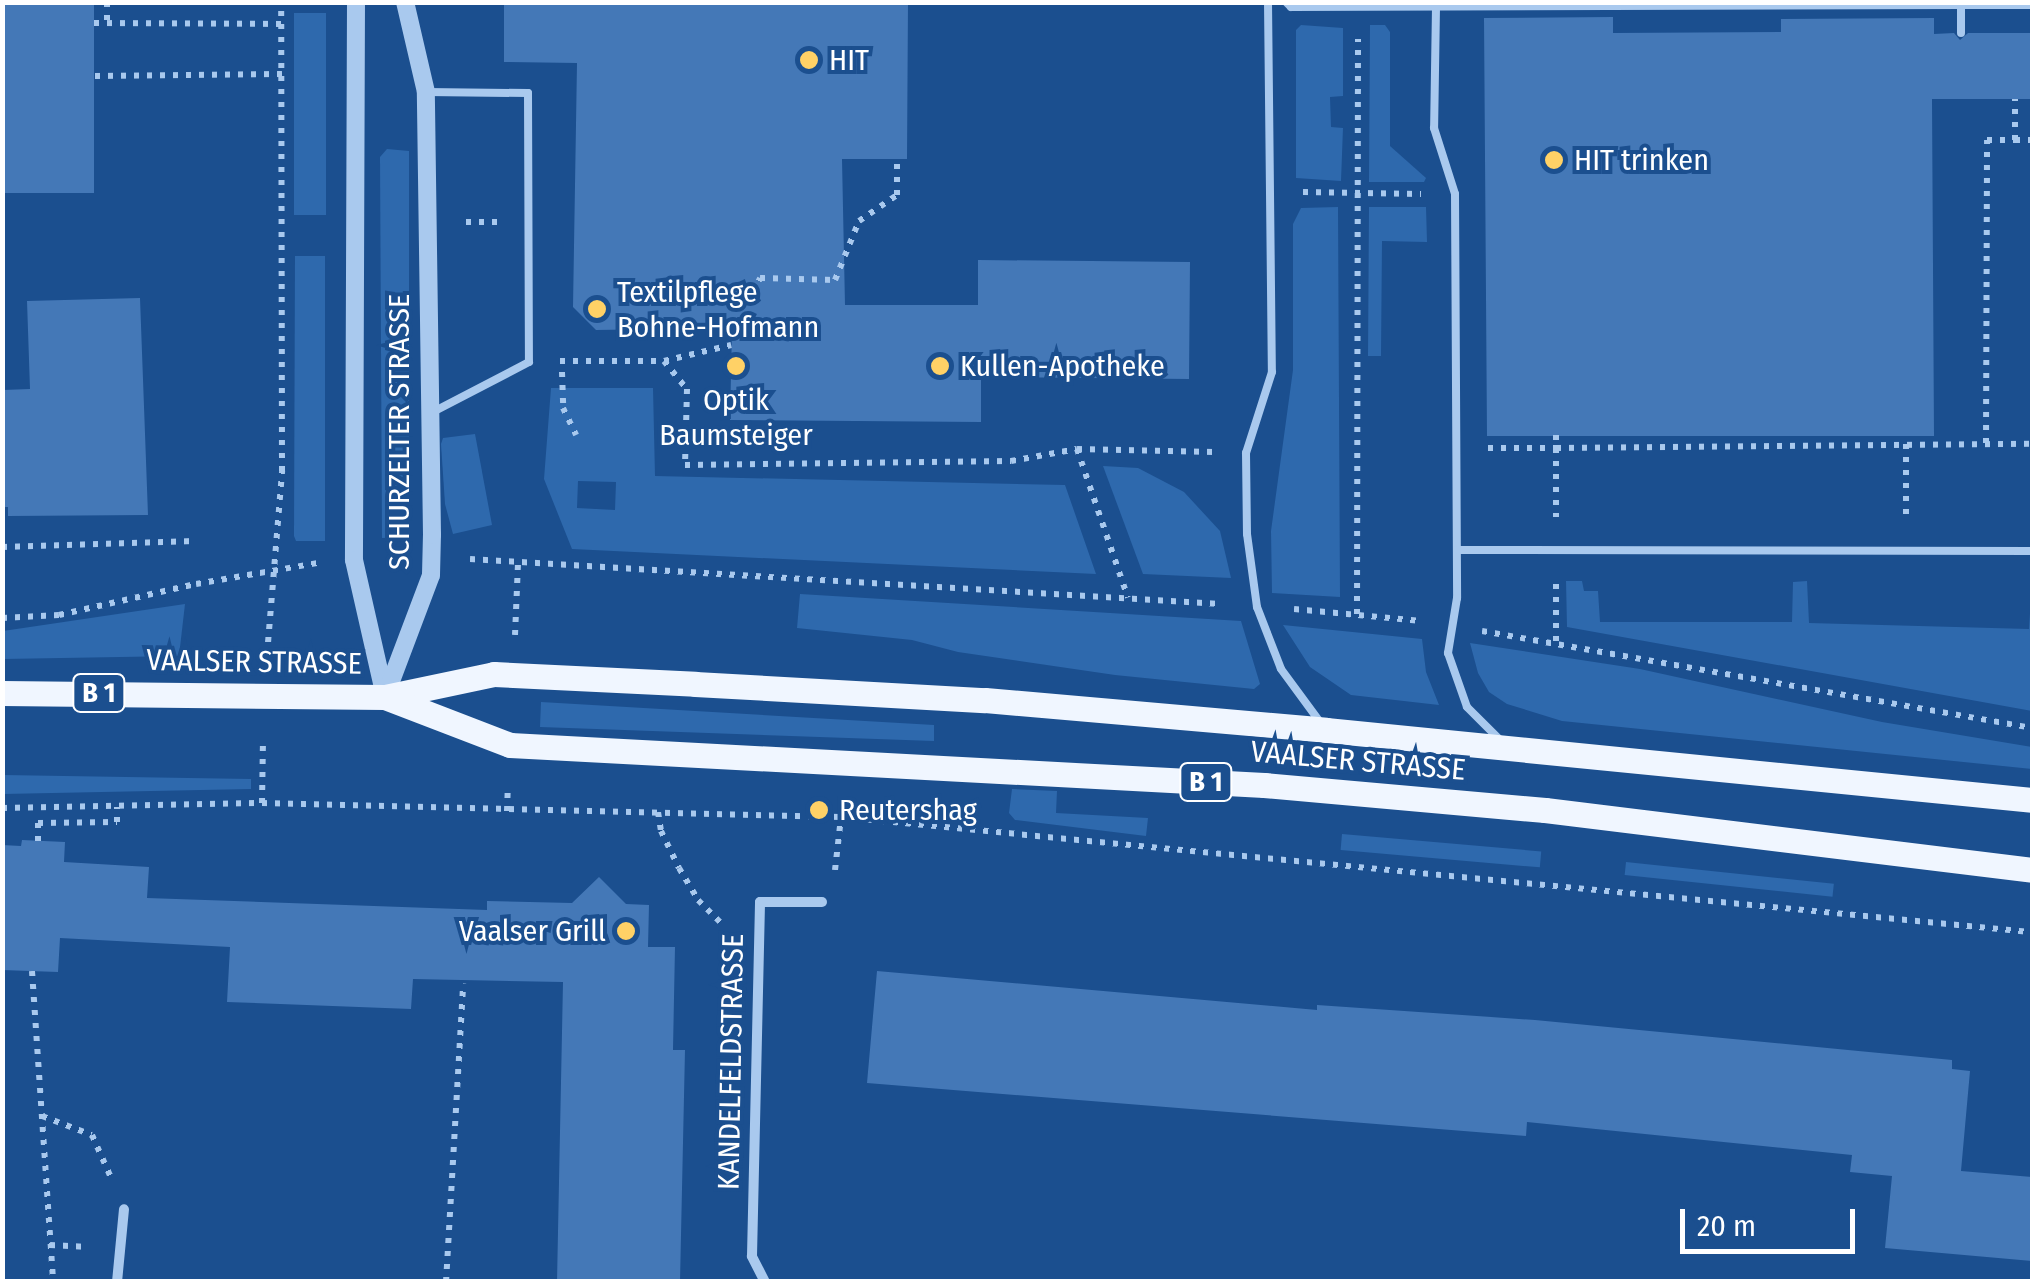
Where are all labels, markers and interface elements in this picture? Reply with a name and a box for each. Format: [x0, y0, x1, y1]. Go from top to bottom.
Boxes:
place label: HIT [829, 42, 869, 78]
marker: HIT [798, 49, 820, 71]
place label: HIT trinken [1574, 142, 1709, 178]
marker: HIT trinken [1543, 149, 1565, 171]
place label: Textilpflege Bohne-Hofmann [617, 274, 819, 344]
street label: SCHURZELTER STRASSE [381, 294, 417, 570]
marker: Textilpflege Bohne-Hofmann [586, 298, 608, 320]
place label: Kullen-Apotheke [960, 348, 1165, 384]
marker: Optik Baumsteiger [725, 355, 747, 377]
marker: Kullen-Apotheke [929, 355, 951, 377]
place label: Optik Baumsteiger [659, 382, 813, 452]
street label: VAALSER STRASSE [146, 642, 362, 682]
road number: B 1 [72, 670, 126, 716]
street label: VAALSER STRASSE [1249, 734, 1467, 788]
road number: B 1 [1178, 759, 1234, 805]
place label: Reutershag [839, 792, 977, 828]
marker: Reutershag [808, 799, 830, 821]
place label: Vaalser Grill [459, 913, 606, 949]
marker: Vaalser Grill [615, 920, 637, 942]
street label: KANDELFELDSTRASSE [711, 934, 751, 1190]
scale bar [1685, 1189, 1860, 1251]
text: 20 m [1697, 1208, 1756, 1244]

